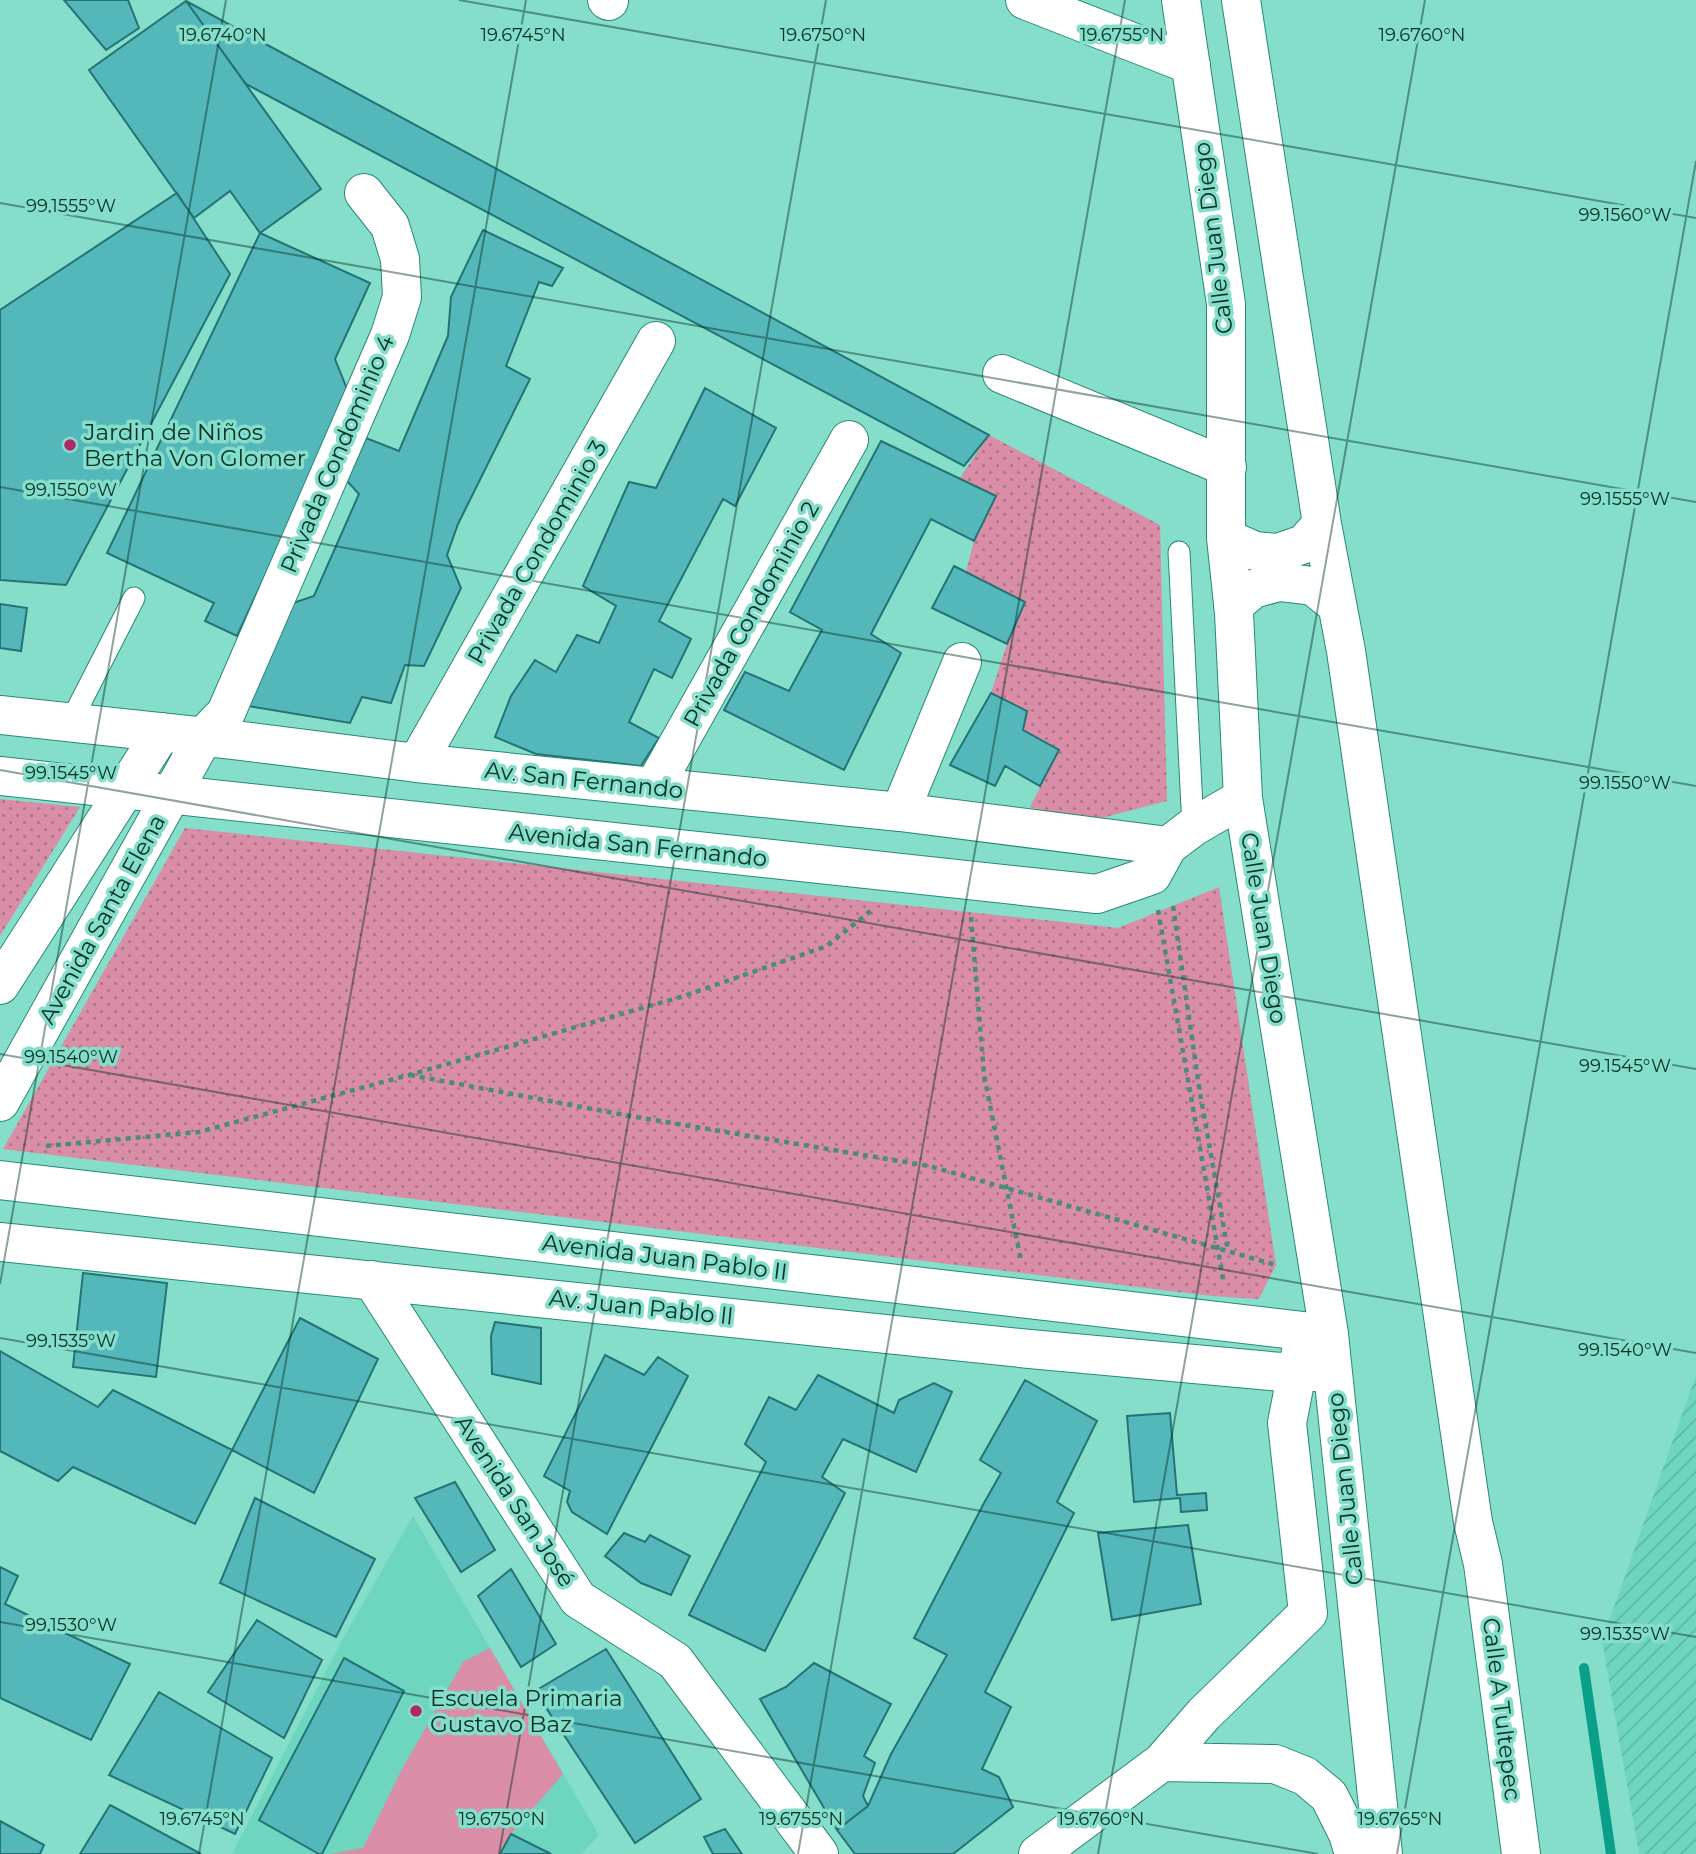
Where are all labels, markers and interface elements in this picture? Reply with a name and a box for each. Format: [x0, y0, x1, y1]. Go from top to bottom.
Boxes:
text: 19.6740°N [179, 24, 267, 46]
text: 19.6745°N [480, 24, 566, 46]
text: 19.6750°N [780, 24, 866, 46]
text: 19.6755°N [1080, 24, 1164, 46]
text: 19.6760°N [1378, 24, 1466, 46]
street label: Calle Juan Diego [1187, 140, 1239, 336]
text: 99.1555°W [26, 195, 116, 217]
text: 99.1560°W [1579, 204, 1671, 226]
street label: Privada Condominio 4 [274, 331, 400, 577]
place label: Jardin de Niños Bertha Von Glomer [83, 418, 306, 472]
street label: Privada Condominio 3 [461, 435, 613, 669]
marker: Jardin de Niños Bertha Von Glomer [62, 437, 78, 453]
text: 99.1550°W [25, 479, 117, 501]
text: 99.1555°W [1580, 488, 1670, 510]
street label: Privada Condominio 2 [677, 496, 825, 732]
street label: Av. San Fernando [483, 756, 685, 804]
text: 99.1545°W [25, 762, 117, 784]
text: 99.1550°W [1579, 772, 1671, 794]
street label: Avenida Santa Elena [33, 809, 171, 1029]
street label: Avenida San Fernando [507, 817, 769, 873]
street label: Calle Juan Diego [1235, 830, 1293, 1026]
text: 99.1540°W [24, 1046, 118, 1068]
text: 99.1545°W [1579, 1055, 1671, 1077]
street label: Avenida Juan Pablo II [541, 1228, 789, 1286]
street label: Av. Juan Pablo ll [548, 1283, 734, 1331]
text: 99.1535°W [26, 1330, 116, 1352]
text: 99.1540°W [1578, 1339, 1672, 1361]
street label: Calle Juan Diego [1321, 1391, 1369, 1587]
street label: Avenida San José [449, 1410, 581, 1592]
text: 99.1530°W [25, 1614, 117, 1636]
street label: Calle A Tultepec [1477, 1616, 1527, 1802]
text: 99.1535°W [1580, 1623, 1670, 1645]
place label: Escuela Primaria Gustavo Baz [430, 1684, 623, 1738]
marker: Escuela Primaria Gustavo Baz [408, 1703, 424, 1719]
text: 19.6745°N [159, 1808, 245, 1830]
text: 19.6750°N [459, 1808, 545, 1830]
text: 19.6755°N [759, 1808, 843, 1830]
text: 19.6760°N [1057, 1808, 1145, 1830]
text: 19.6765°N [1358, 1808, 1443, 1830]

